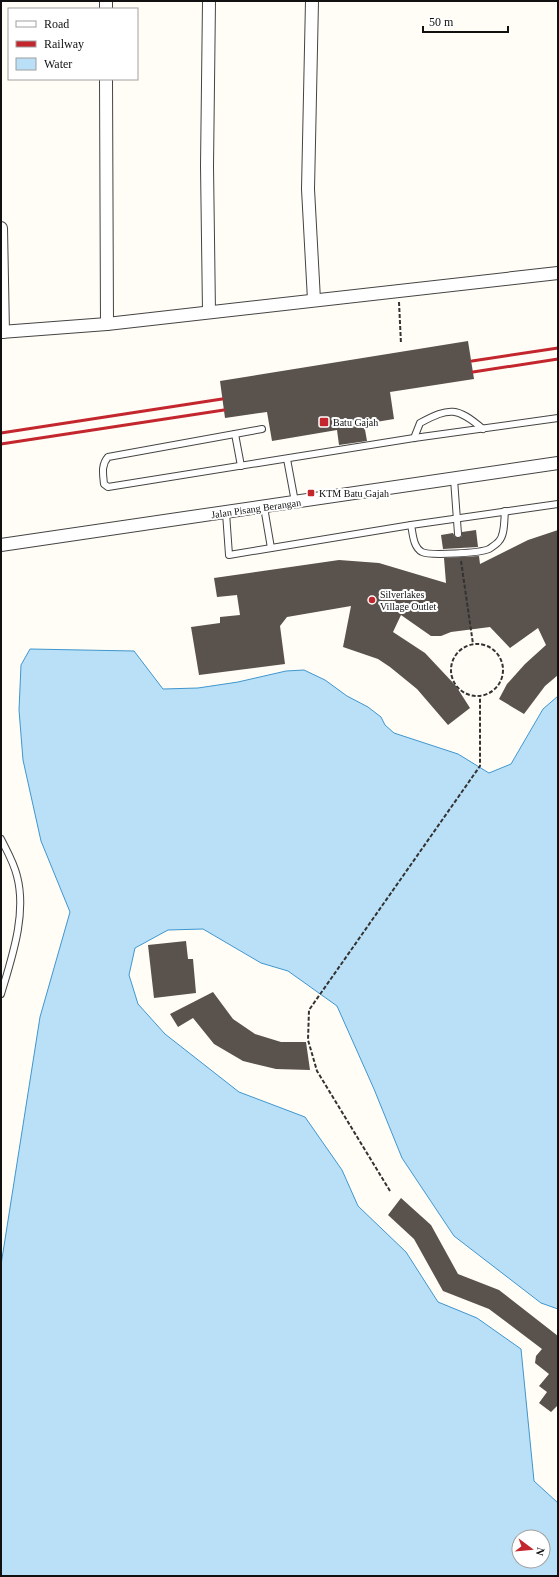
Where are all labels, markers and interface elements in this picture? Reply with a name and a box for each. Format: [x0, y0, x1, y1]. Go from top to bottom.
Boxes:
legend [8, 8, 138, 80]
scale bar [423, 8, 508, 34]
text: 50 m [429, 15, 454, 29]
text: Road [44, 17, 69, 31]
text: Railway [44, 37, 84, 51]
text: Water [44, 57, 72, 71]
marker: Batu Gajah [318, 416, 330, 428]
place label: Batu Gajah [333, 417, 378, 428]
marker: KTM Batu Gajah [306, 488, 316, 498]
place label: KTM Batu Gajah [319, 488, 389, 499]
street label: Jalan Pisang Berangan [210, 497, 302, 520]
place label: Silverlakes Village Outlet [380, 589, 437, 612]
marker: Silverlakes Village Outlet [367, 595, 377, 605]
north arrow [511, 1529, 551, 1569]
text: N [534, 1546, 547, 1557]

